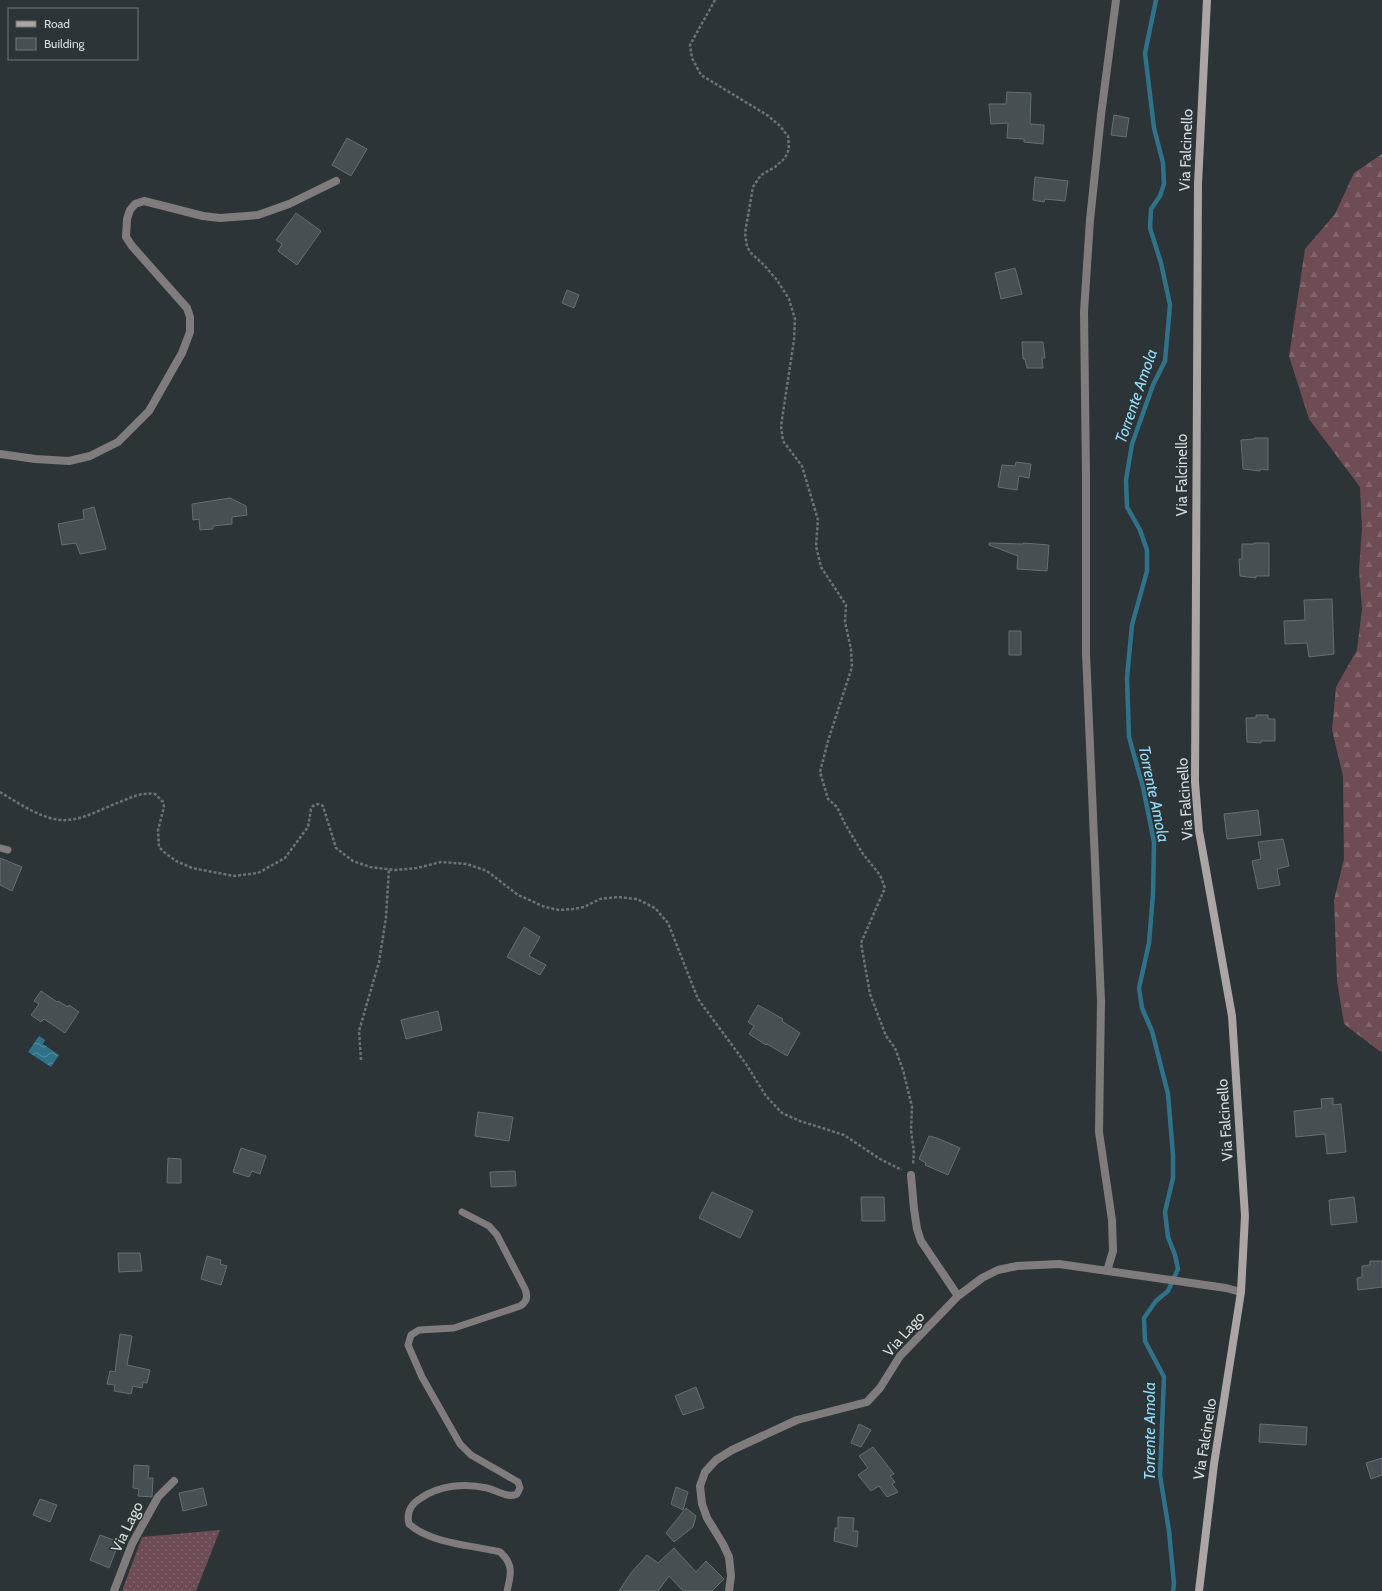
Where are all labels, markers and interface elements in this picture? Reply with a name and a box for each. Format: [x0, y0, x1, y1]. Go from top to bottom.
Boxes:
legend [8, 8, 138, 60]
text: Road [44, 16, 70, 31]
text: Building [44, 36, 86, 51]
street label: Via Falcinello [1176, 108, 1196, 192]
water label: Torrente Amola [1111, 346, 1161, 446]
street label: Via Falcinello [1173, 434, 1191, 516]
water label: Torrente Amola [1134, 744, 1174, 844]
street label: Via Falcinello [1173, 757, 1197, 841]
street label: Via Falcinello [1213, 1078, 1237, 1162]
street label: Via Lago [879, 1308, 929, 1360]
water label: Torrente Amola [1140, 1382, 1159, 1480]
street label: Via Falcinello [1190, 1397, 1220, 1481]
street label: Via Lago [107, 1499, 147, 1555]

